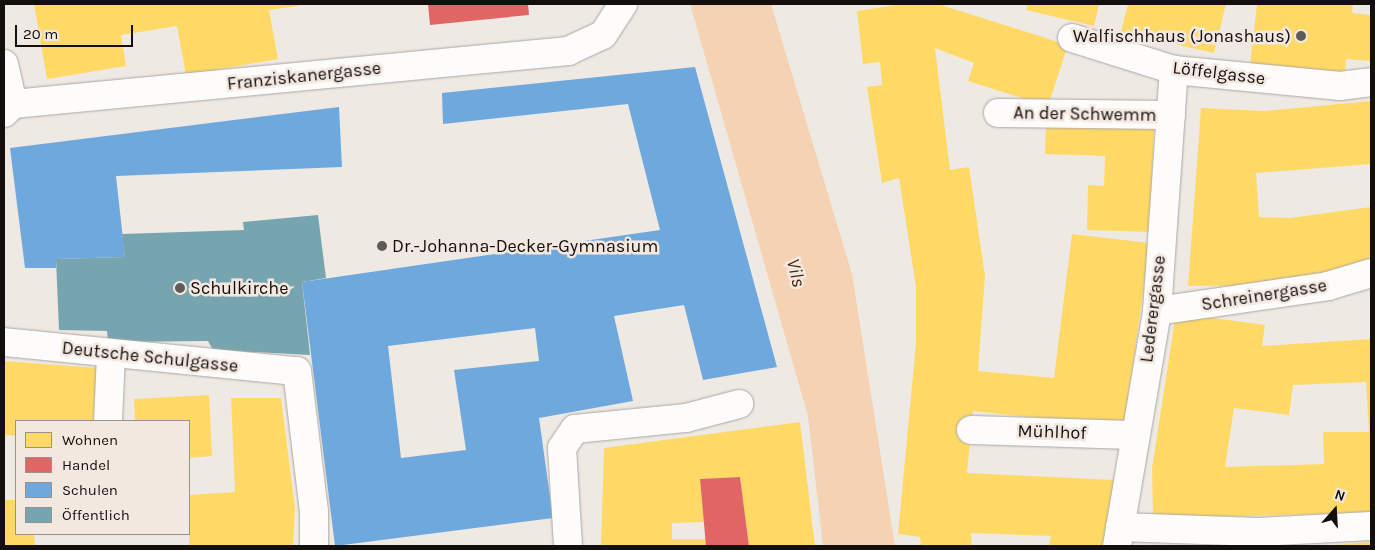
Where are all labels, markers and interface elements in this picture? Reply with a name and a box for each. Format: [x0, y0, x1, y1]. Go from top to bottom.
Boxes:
scale bar [18, 15, 135, 47]
text: 20 m [23, 25, 58, 43]
place label: Walfischhaus (Jonashaus) [1073, 25, 1291, 47]
marker: Walfischhaus (Jonashaus) [1295, 30, 1307, 42]
street label: Franziskanergasse [226, 57, 382, 95]
street label: Löffelgasse [1171, 57, 1267, 89]
street label: An der Schwemm [1013, 102, 1157, 126]
place label: Dr.-Johanna-Decker-Gymnasium [392, 235, 658, 257]
marker: Dr.-Johanna-Decker-Gymnasium [376, 240, 388, 252]
street label: Lederergasse [1136, 254, 1170, 364]
water label: Vils [781, 257, 809, 289]
street label: Schreinergasse [1200, 274, 1328, 316]
place label: Schulkirche [190, 277, 288, 299]
marker: Schulkirche [174, 282, 186, 294]
street label: Deutsche Schulgasse [61, 337, 239, 377]
legend [15, 420, 190, 535]
street label: Mühlhof [1017, 420, 1087, 444]
text: Wohnen [62, 431, 118, 449]
text: Handel [62, 456, 110, 474]
text: Schulen [62, 481, 118, 499]
north arrow [1310, 485, 1360, 535]
text: N [1333, 486, 1348, 505]
text: Öffentlich [62, 506, 130, 524]

